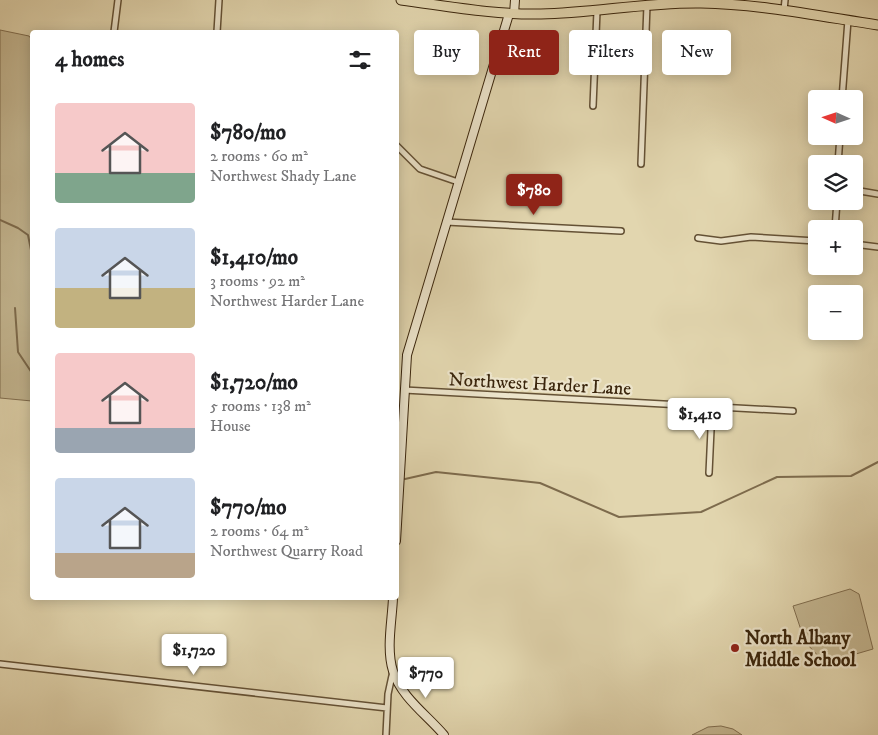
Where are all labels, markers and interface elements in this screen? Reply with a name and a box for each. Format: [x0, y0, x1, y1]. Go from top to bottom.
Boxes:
chip: Buy [414, 30, 479, 75]
chip: Rent [489, 30, 559, 75]
chip: Filters [569, 30, 652, 75]
chip: New [662, 30, 731, 75]
icon: filters [346, 46, 374, 74]
text: 4 homes [55, 47, 124, 73]
north arrow [808, 90, 862, 145]
map controls [808, 90, 863, 340]
text: $780/mo [210, 120, 286, 146]
icon: home [95, 123, 155, 183]
text: 2 rooms · 60 m² [210, 146, 308, 166]
button: layers [808, 155, 863, 210]
text: Northwest Shady Lane [210, 166, 356, 186]
pin: $780 [504, 174, 564, 216]
text: $780 [517, 180, 551, 200]
button: + [808, 220, 863, 275]
text: $1,410/mo [210, 245, 298, 271]
icon: home [95, 248, 155, 308]
text: 3 rooms · 92 m² [210, 271, 305, 291]
button: − [808, 285, 863, 340]
text: Northwest Harder Lane [210, 291, 364, 311]
street label: Northwest Harder Lane [448, 368, 632, 401]
text: $1,720/mo [210, 370, 298, 396]
icon: home [95, 373, 155, 433]
text: 5 rooms · 138 m² [210, 396, 311, 416]
pin: $1,410 [659, 398, 741, 440]
text: $1,410 [679, 404, 721, 424]
text: House [210, 416, 251, 436]
text: $770/mo [210, 495, 287, 521]
icon: home [95, 498, 155, 558]
text: 2 rooms · 64 m² [210, 521, 309, 541]
text: Northwest Quarry Road [210, 541, 363, 561]
place label: North Albany Middle School [745, 627, 856, 672]
pin: $1,720 [153, 634, 235, 676]
text: $1,720 [173, 640, 215, 660]
marker: North Albany Middle School [729, 642, 741, 654]
pin: $770 [396, 656, 456, 699]
text: $770 [409, 663, 443, 683]

